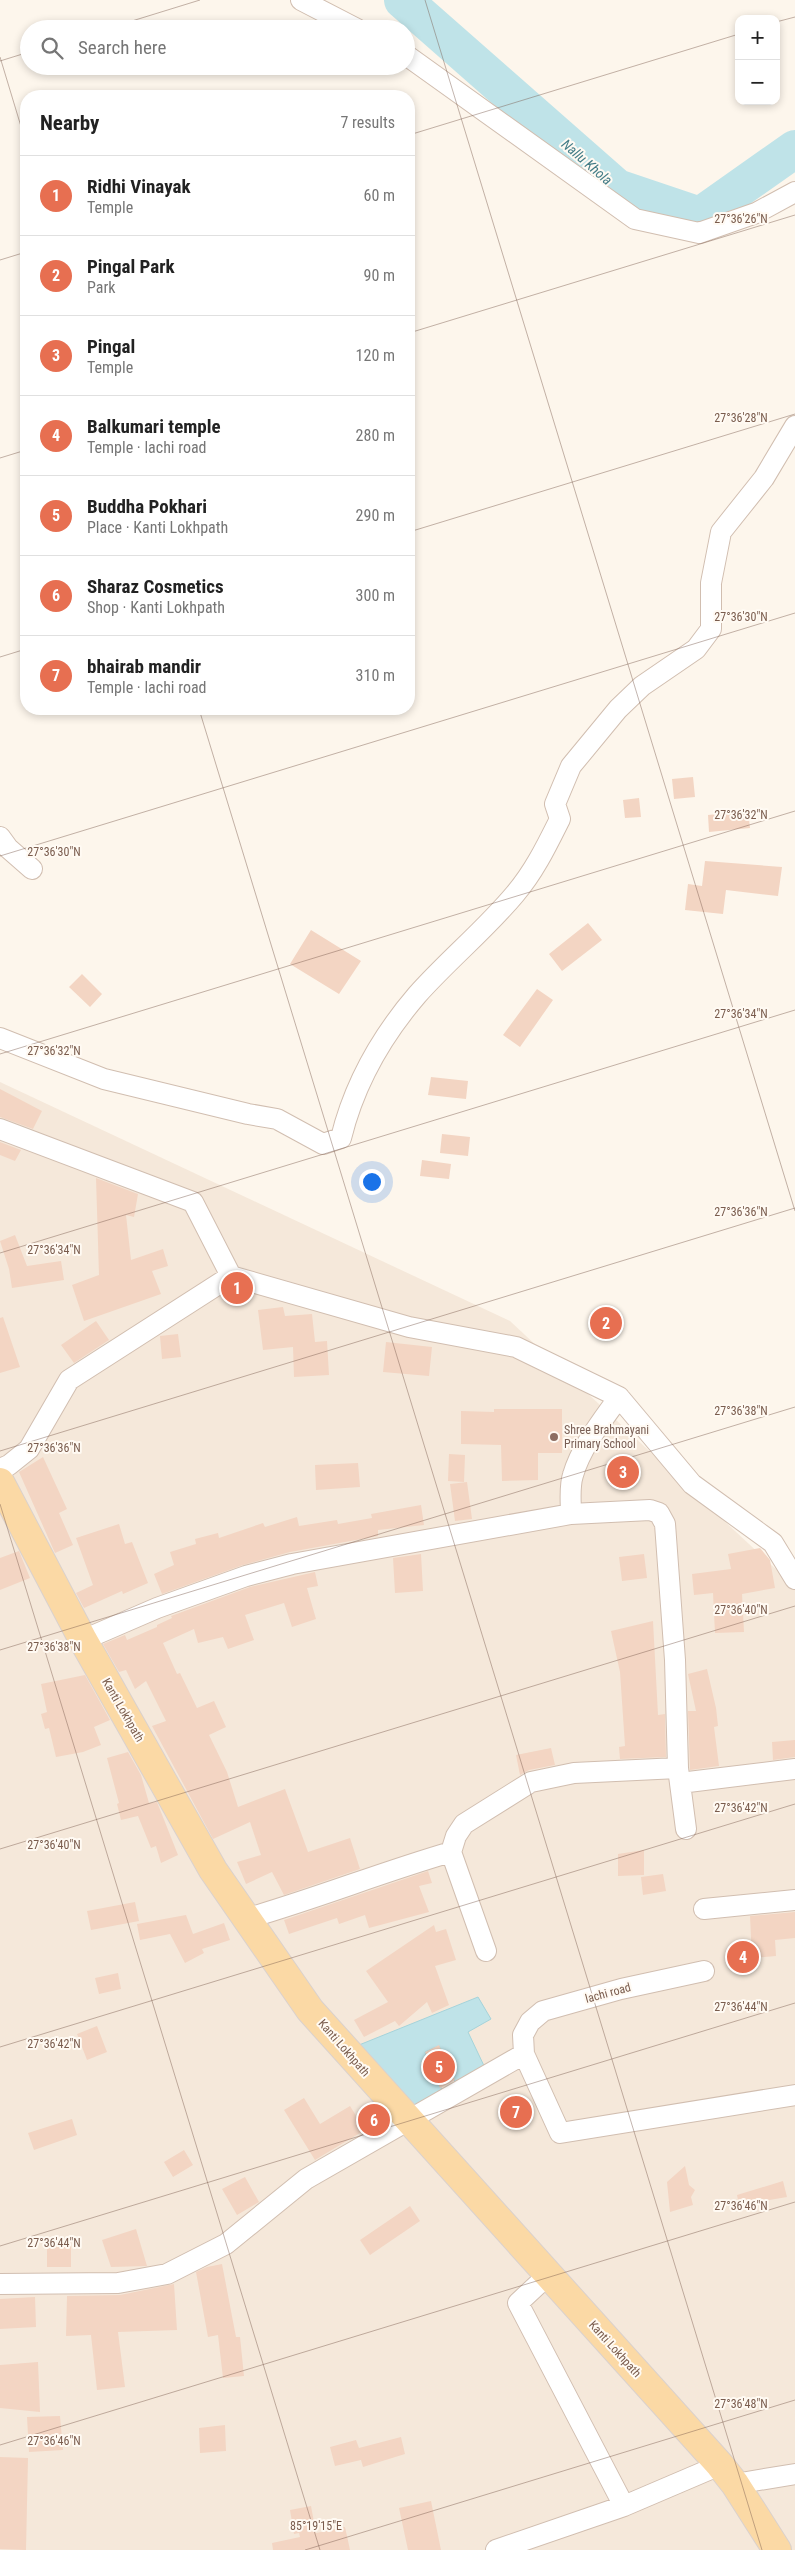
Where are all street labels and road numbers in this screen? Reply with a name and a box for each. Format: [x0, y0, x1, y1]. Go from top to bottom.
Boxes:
street label: Kanti Lokhpath [99, 1676, 147, 1744]
street label: lachi road [584, 1980, 632, 2006]
street label: Kanti Lokhpath [315, 2017, 373, 2080]
street label: Kanti Lokhpath [586, 2318, 644, 2380]

